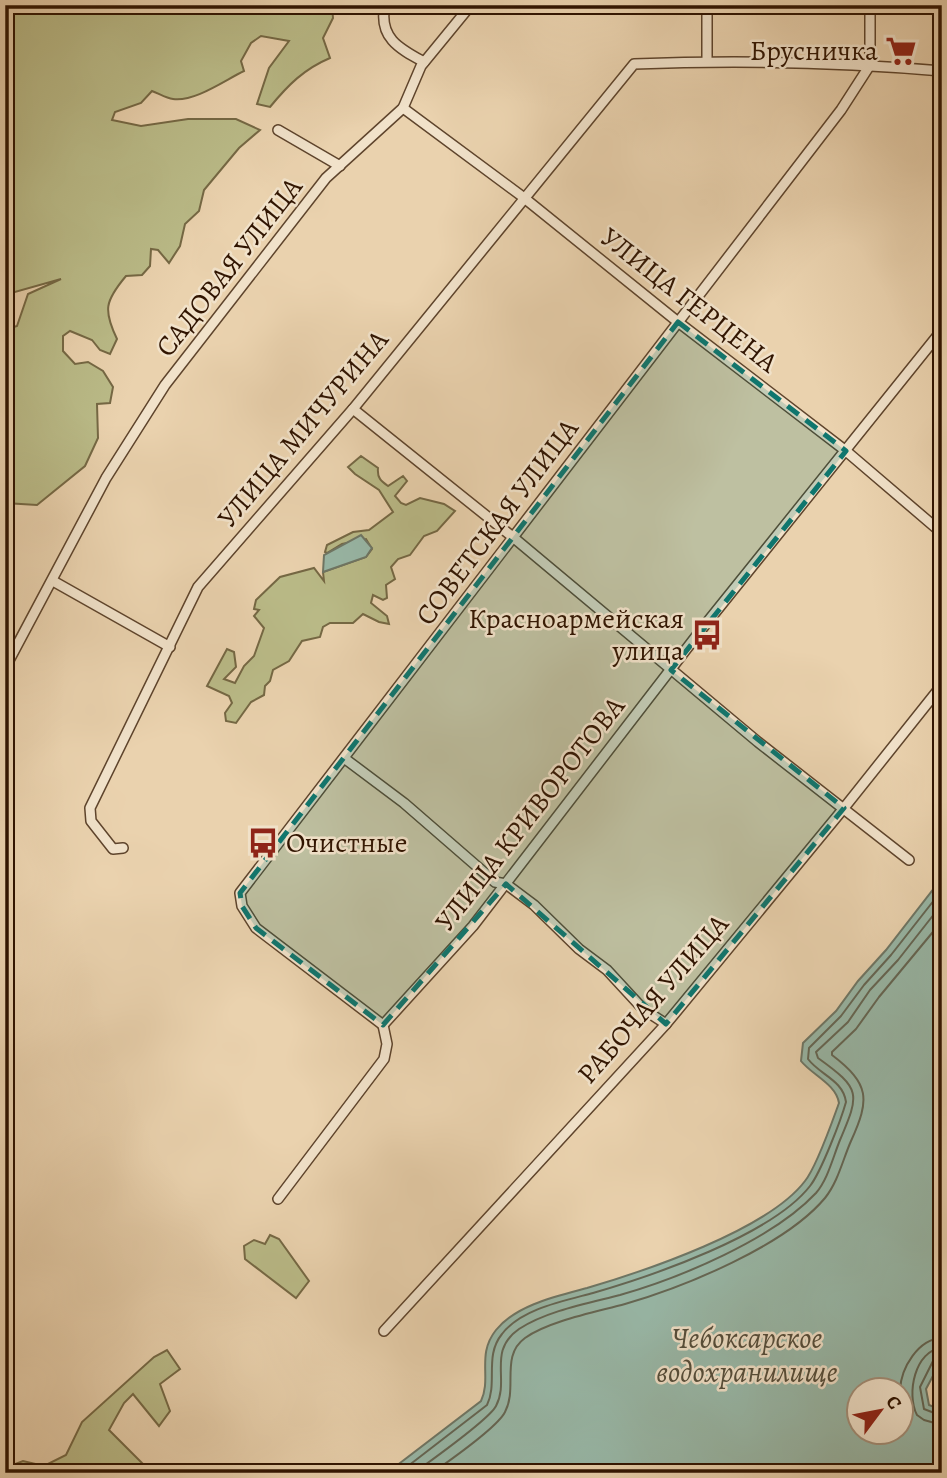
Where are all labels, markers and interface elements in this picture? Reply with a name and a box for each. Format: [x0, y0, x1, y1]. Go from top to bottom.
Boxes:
place label: Брусничка [750, 32, 878, 70]
supermarket icon: Брусничка [884, 34, 918, 68]
street label: САДОВАЯ УЛИЦА [147, 169, 312, 365]
street label: УЛИЦА ГЕРЦЕНА [592, 219, 786, 382]
street label: УЛИЦА МИЧУРИНА [209, 321, 398, 536]
street label: СОВЕТСКАЯ УЛИЦА [407, 410, 588, 633]
place label: Красноармейская улица [468, 600, 684, 670]
bus stop icon: Красноармейская улица [690, 618, 724, 652]
street label: УЛИЦА КРИВОРОТОВА [426, 688, 634, 939]
place label: Очистные [286, 824, 408, 862]
bus stop icon: Очистные [246, 826, 280, 860]
street label: РАБОЧАЯ УЛИЦА [569, 906, 738, 1092]
water label: Чебоксарское водохранилище [656, 1318, 838, 1392]
north arrow [846, 1376, 916, 1446]
text: С [879, 1391, 908, 1414]

